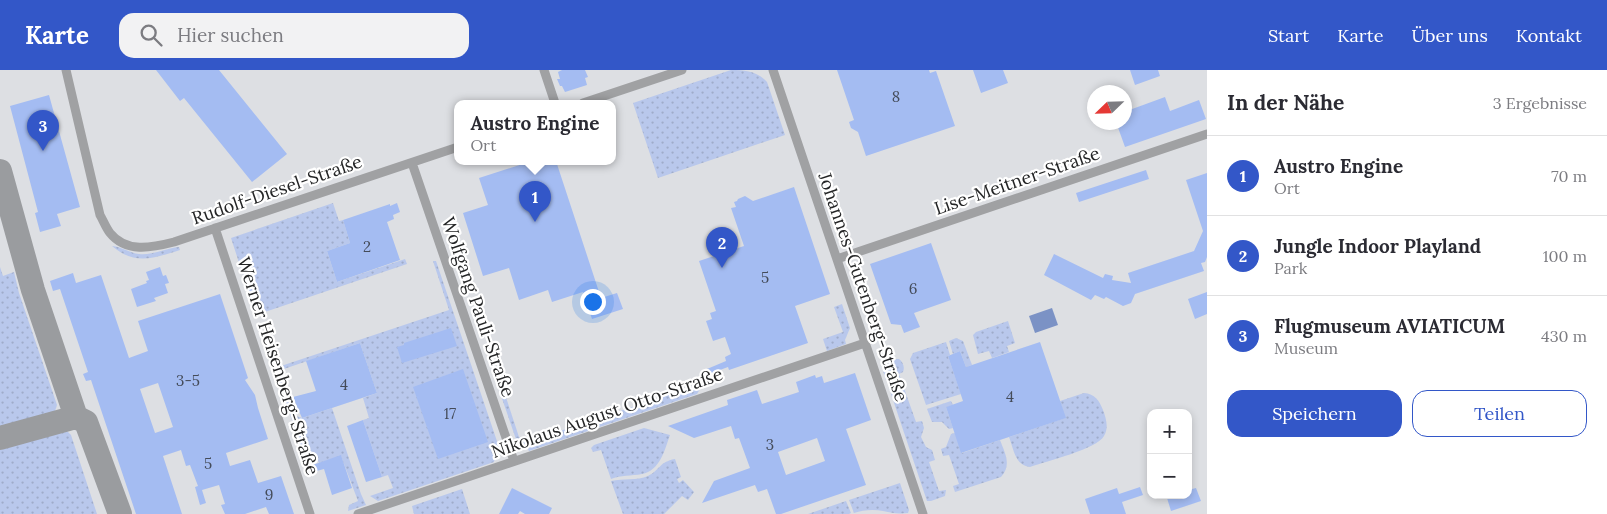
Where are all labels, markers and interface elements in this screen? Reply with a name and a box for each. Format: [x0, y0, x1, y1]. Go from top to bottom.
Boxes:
search box [119, 13, 469, 58]
text: Karte [25, 20, 89, 51]
icon: search [137, 21, 165, 49]
text: Hier suchen [177, 23, 284, 47]
text: Start [1268, 24, 1309, 47]
text: Karte [1337, 24, 1383, 47]
text: Über uns [1411, 24, 1488, 47]
text: Kontakt [1516, 24, 1582, 47]
north arrow [1087, 85, 1132, 130]
house number: 8 [892, 87, 900, 106]
text: In der Nähe [1227, 89, 1344, 116]
text: 3 Ergebnisse [1493, 93, 1587, 113]
popup [454, 100, 616, 165]
pin: 3 [27, 110, 59, 151]
text: Austro Engine [470, 111, 600, 135]
text: Ort [470, 135, 496, 155]
street label: Lise-Meitner-Straße [931, 141, 1103, 220]
street label: Rudolf-Diesel-Straße [189, 150, 365, 229]
text: Austro Engine [1274, 154, 1403, 178]
text: 1 [1240, 166, 1246, 186]
text: 70 m [1551, 166, 1587, 186]
street label: Johannes-Gutenberg-Straße [813, 168, 914, 405]
text: Ort [1274, 178, 1300, 198]
pin: 1 [519, 181, 551, 222]
street label: Wolfgang Pauli-Straße [437, 214, 520, 400]
pin: 2 [706, 227, 738, 268]
text: Jungle Indoor Playland [1274, 234, 1481, 258]
house number: 2 [363, 237, 371, 256]
text: 2 [1239, 246, 1247, 266]
text: 100 m [1543, 246, 1587, 266]
street label: Werner Heisenberg-Straße [232, 254, 325, 478]
text: Park [1274, 258, 1307, 278]
house number: 5 [761, 268, 769, 287]
house number: 6 [909, 279, 917, 298]
your location [580, 289, 606, 315]
text: Flugmuseum AVIATICUM [1274, 314, 1505, 338]
text: 3 [1239, 326, 1247, 346]
text: 430 m [1541, 326, 1587, 346]
text: Museum [1274, 338, 1338, 358]
street label: Nikolaus August Otto-Straße [488, 362, 726, 463]
house number: 3-5 [176, 371, 200, 390]
house number: 4 [340, 375, 348, 394]
house number: 4 [1006, 387, 1014, 406]
button: Speichern [1227, 390, 1402, 437]
button: Teilen [1412, 390, 1587, 437]
house number: 17 [444, 404, 456, 423]
map controls [1147, 409, 1192, 499]
button: + [1147, 409, 1192, 454]
house number: 3 [766, 435, 774, 454]
house number: 5 [204, 454, 212, 473]
button: − [1147, 454, 1192, 499]
house number: 9 [265, 485, 273, 504]

